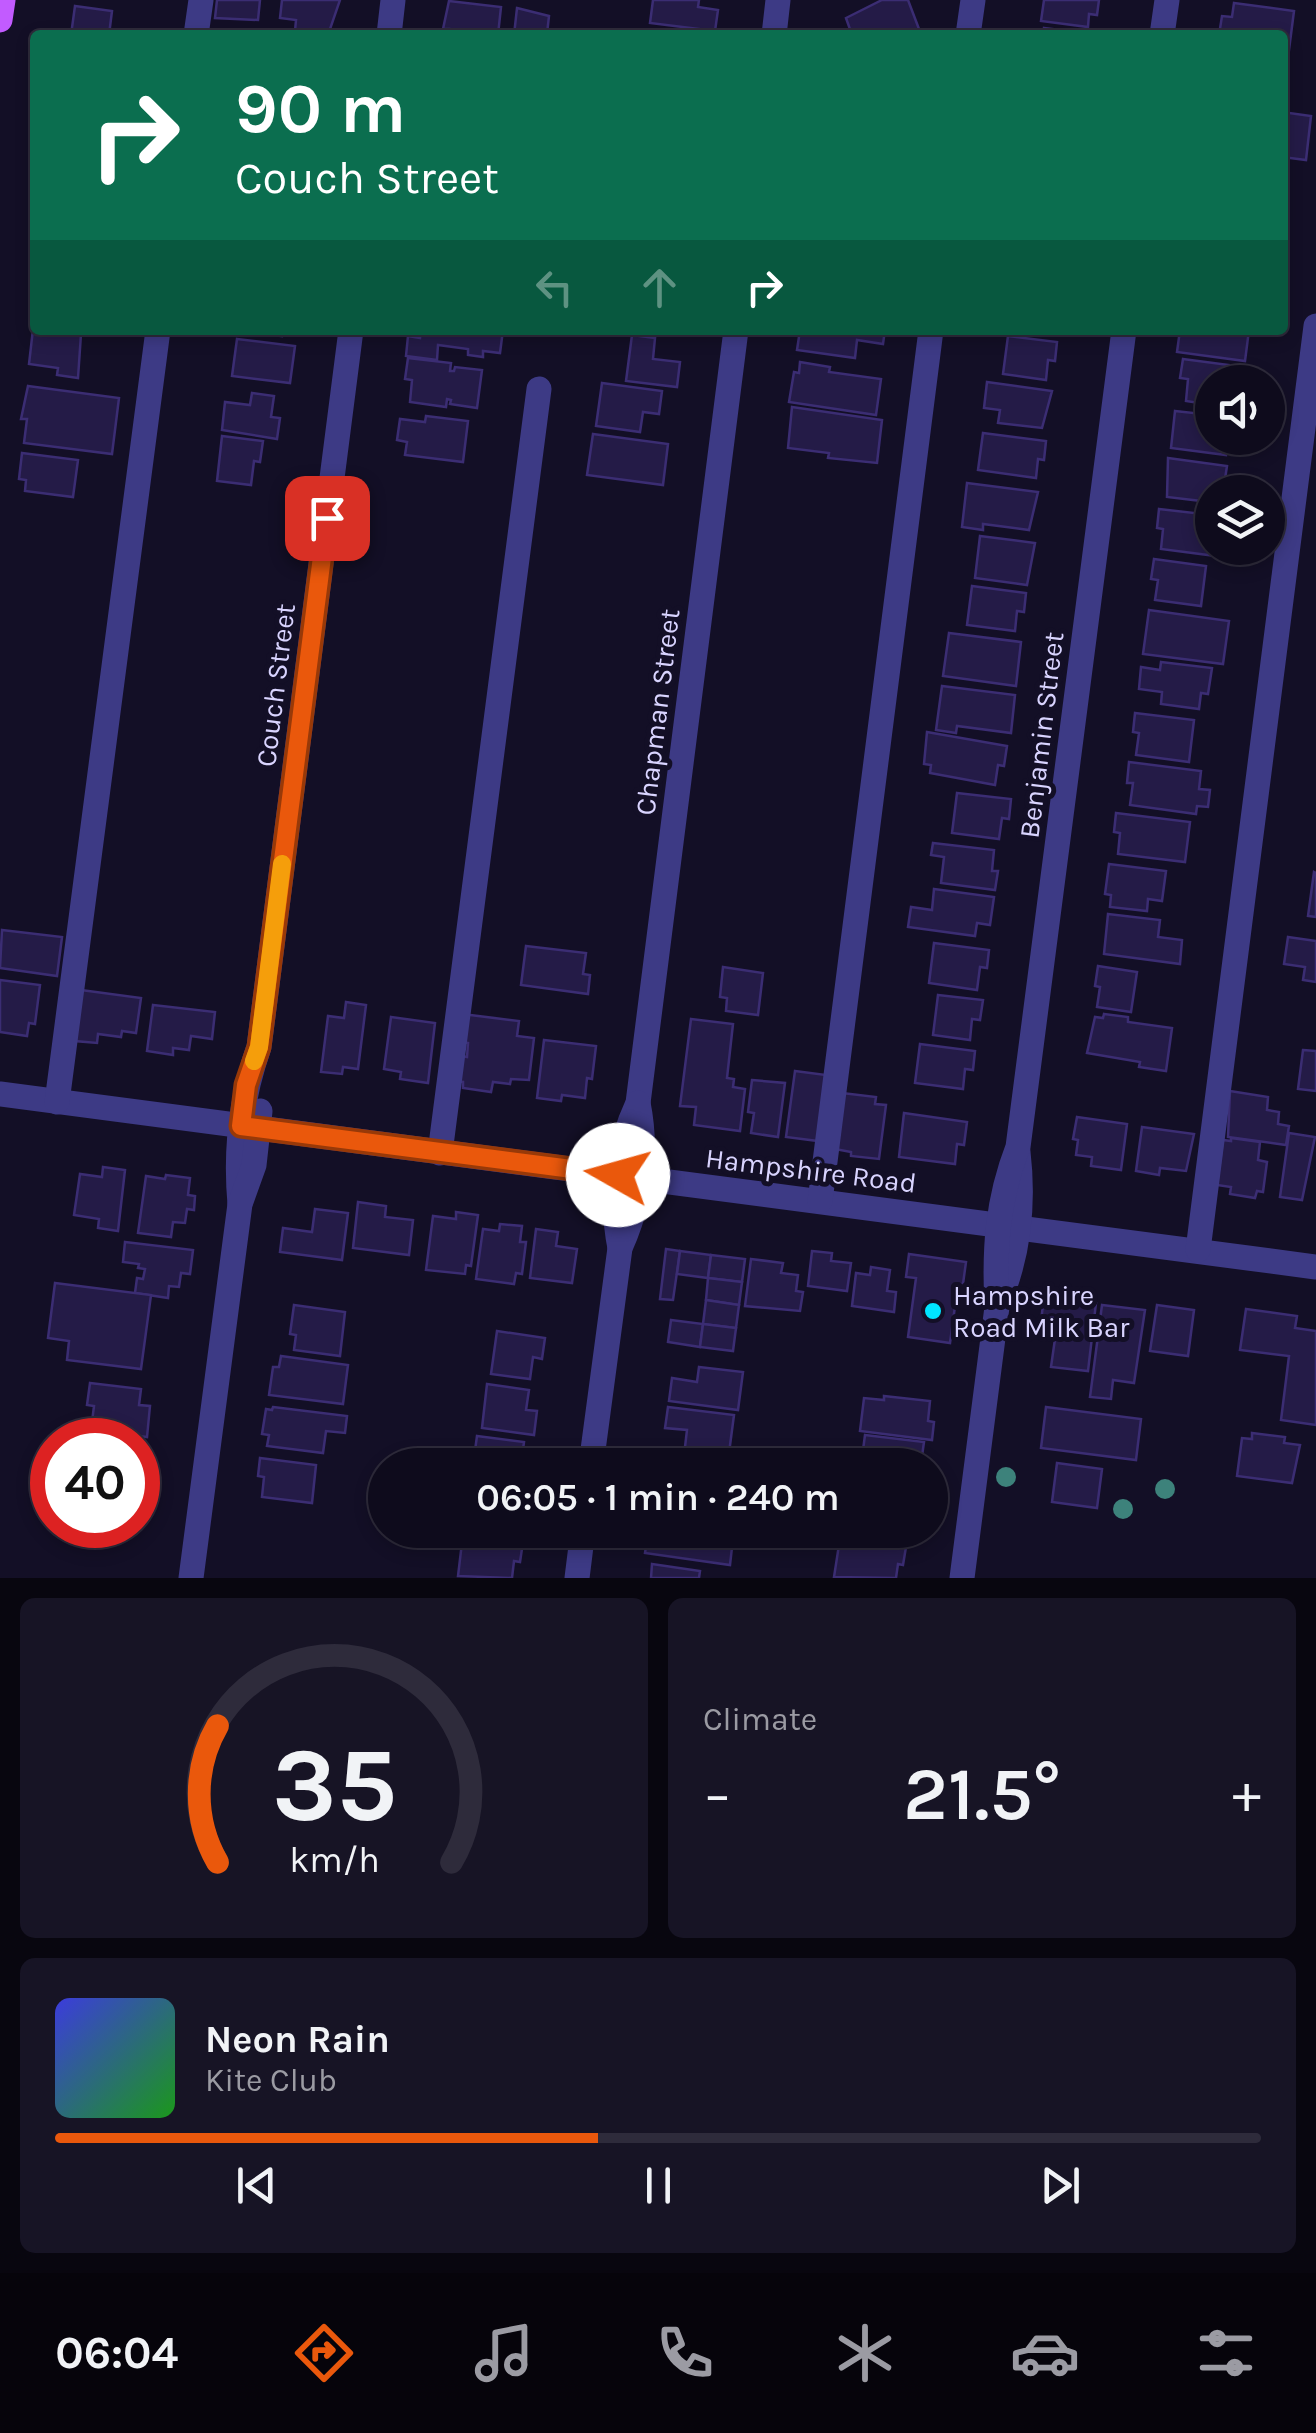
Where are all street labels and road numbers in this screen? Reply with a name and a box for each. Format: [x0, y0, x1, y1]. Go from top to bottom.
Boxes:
street label: Couch Street [249, 602, 302, 769]
street label: Chapman Street [628, 607, 687, 817]
street label: Benjamin Street [1012, 630, 1071, 840]
street label: Hampshire Road [704, 1141, 918, 1200]

